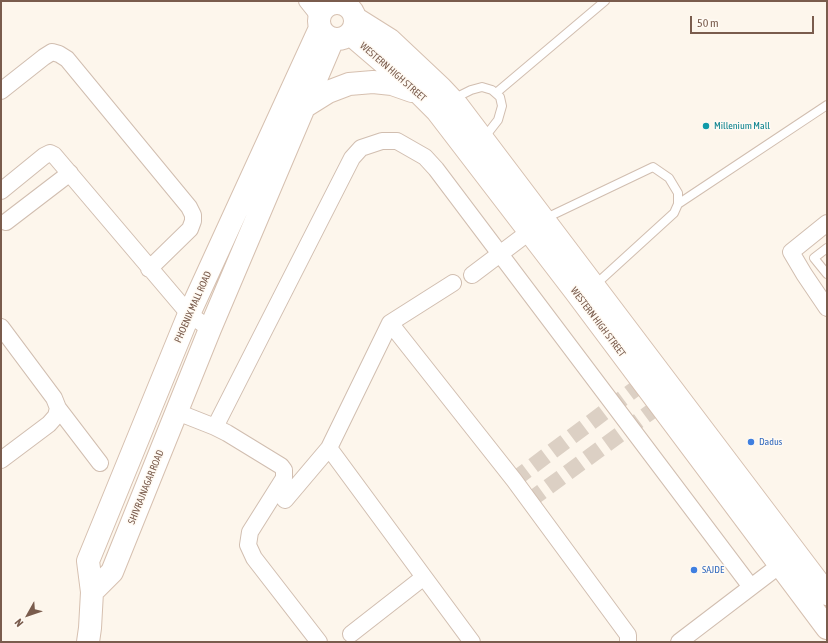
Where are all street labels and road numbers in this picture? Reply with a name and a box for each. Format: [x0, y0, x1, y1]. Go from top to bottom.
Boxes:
street label: WESTERN HIGH STREET [357, 40, 429, 104]
street label: PHOENIX MALL ROAD [172, 269, 214, 345]
street label: WESTERN HIGH STREET [568, 285, 628, 359]
street label: SHIVRAJNAGAR ROAD [126, 448, 166, 526]

